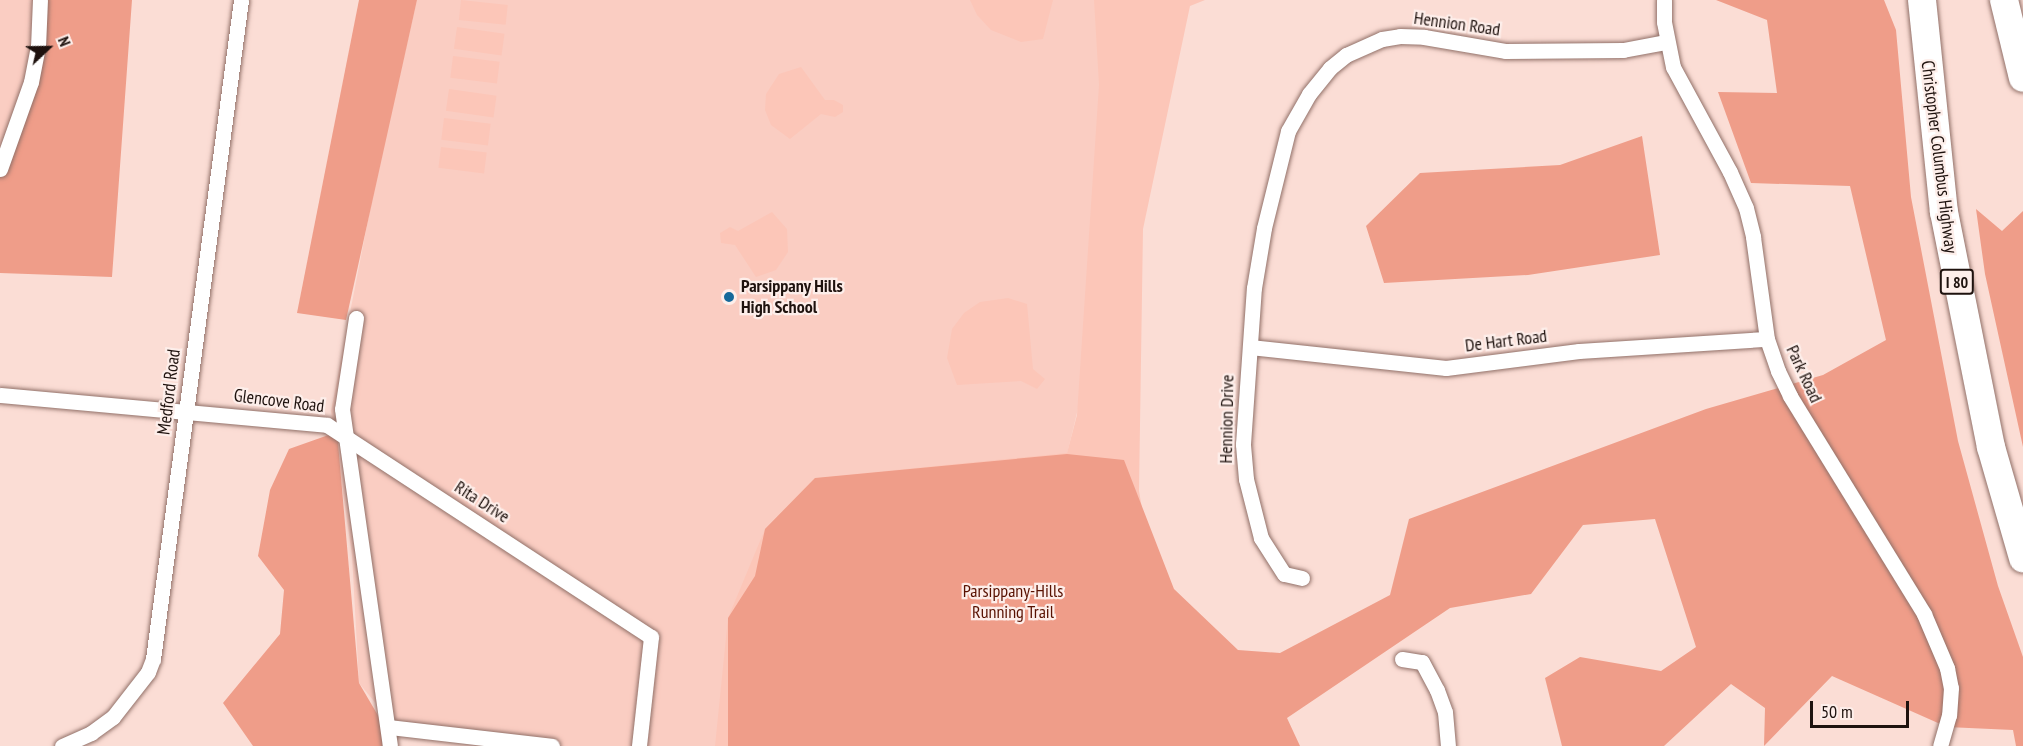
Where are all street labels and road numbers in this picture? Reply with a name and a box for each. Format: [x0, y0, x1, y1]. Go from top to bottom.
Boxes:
street label: Hennion Road [1412, 7, 1502, 41]
street label: Christopher Columbus Highway [1916, 59, 1962, 255]
road number: I 80 [1939, 269, 1975, 295]
street label: De Hart Road [1464, 325, 1548, 357]
street label: Park Road [1781, 342, 1827, 406]
street label: Medford Road [153, 348, 185, 436]
street label: Hennion Drive [1215, 374, 1239, 464]
street label: Glencove Road [233, 385, 325, 417]
street label: Rita Drive [450, 476, 514, 528]

